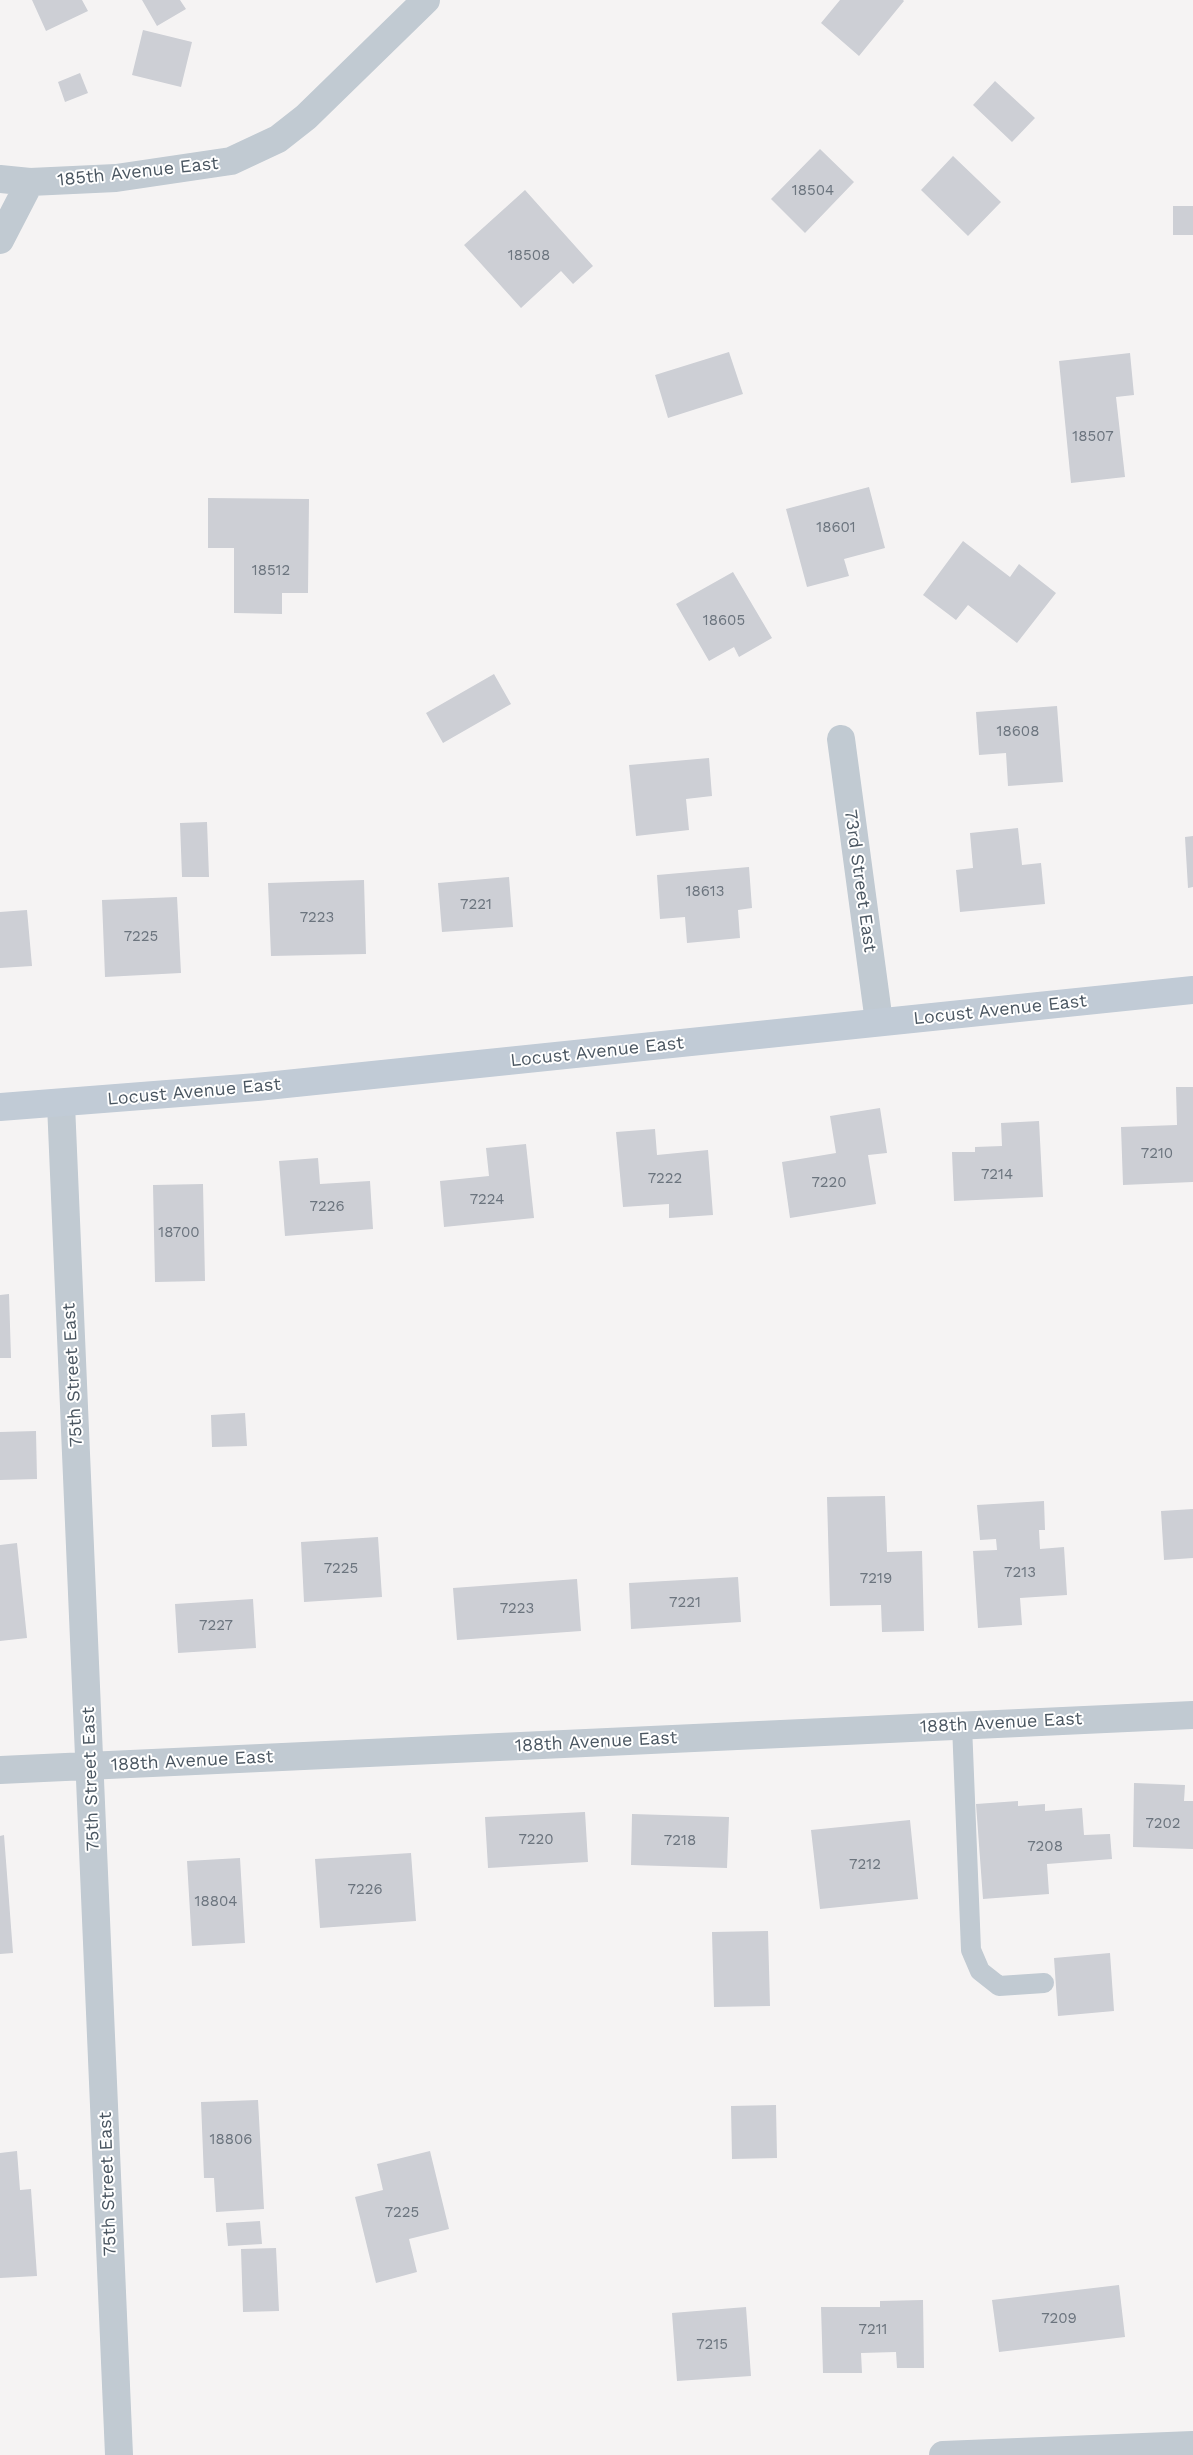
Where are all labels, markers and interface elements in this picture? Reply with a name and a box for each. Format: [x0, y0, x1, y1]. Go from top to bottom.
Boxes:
street label: 185th Avenue East [56, 153, 220, 191]
house number: 18504 [792, 182, 834, 200]
house number: 18508 [508, 247, 550, 265]
house number: 18507 [1072, 428, 1114, 446]
house number: 18601 [816, 519, 856, 537]
house number: 18512 [252, 562, 290, 580]
house number: 18605 [703, 612, 745, 630]
house number: 18608 [997, 723, 1039, 741]
street label: 73rd Street East [839, 808, 881, 954]
house number: 18613 [686, 883, 724, 901]
house number: 7221 [460, 896, 492, 914]
house number: 7223 [300, 909, 334, 927]
house number: 7225 [124, 928, 158, 946]
street label: Locust Avenue East [912, 990, 1088, 1030]
street label: Locust Avenue East [509, 1032, 685, 1072]
street label: Locust Avenue East [106, 1074, 282, 1110]
house number: 7210 [1141, 1145, 1173, 1163]
house number: 7214 [981, 1166, 1013, 1184]
house number: 7222 [648, 1170, 682, 1188]
house number: 7220 [811, 1174, 847, 1192]
house number: 7224 [470, 1191, 504, 1209]
house number: 7226 [309, 1198, 345, 1216]
house number: 18700 [158, 1224, 200, 1242]
street label: 75th Street East [58, 1302, 88, 1448]
house number: 7225 [324, 1560, 358, 1578]
house number: 7213 [1004, 1564, 1036, 1582]
house number: 7219 [860, 1570, 892, 1588]
house number: 7221 [669, 1594, 701, 1612]
house number: 7223 [500, 1600, 534, 1618]
house number: 7227 [199, 1617, 233, 1635]
street label: 75th Street East [78, 1706, 104, 1852]
street label: 188th Avenue East [919, 1708, 1083, 1738]
street label: 188th Avenue East [514, 1727, 678, 1757]
street label: 188th Avenue East [110, 1746, 274, 1776]
house number: 7202 [1145, 1815, 1181, 1833]
house number: 7220 [518, 1831, 554, 1849]
house number: 7218 [664, 1832, 696, 1850]
house number: 7208 [1027, 1838, 1063, 1856]
house number: 7212 [849, 1856, 881, 1874]
house number: 7226 [347, 1881, 383, 1899]
house number: 18804 [195, 1893, 237, 1911]
street label: 75th Street East [95, 2111, 121, 2257]
house number: 18806 [210, 2131, 252, 2149]
house number: 7225 [385, 2204, 419, 2222]
house number: 7209 [1041, 2310, 1077, 2328]
house number: 7211 [859, 2321, 887, 2339]
house number: 7215 [696, 2336, 728, 2354]

